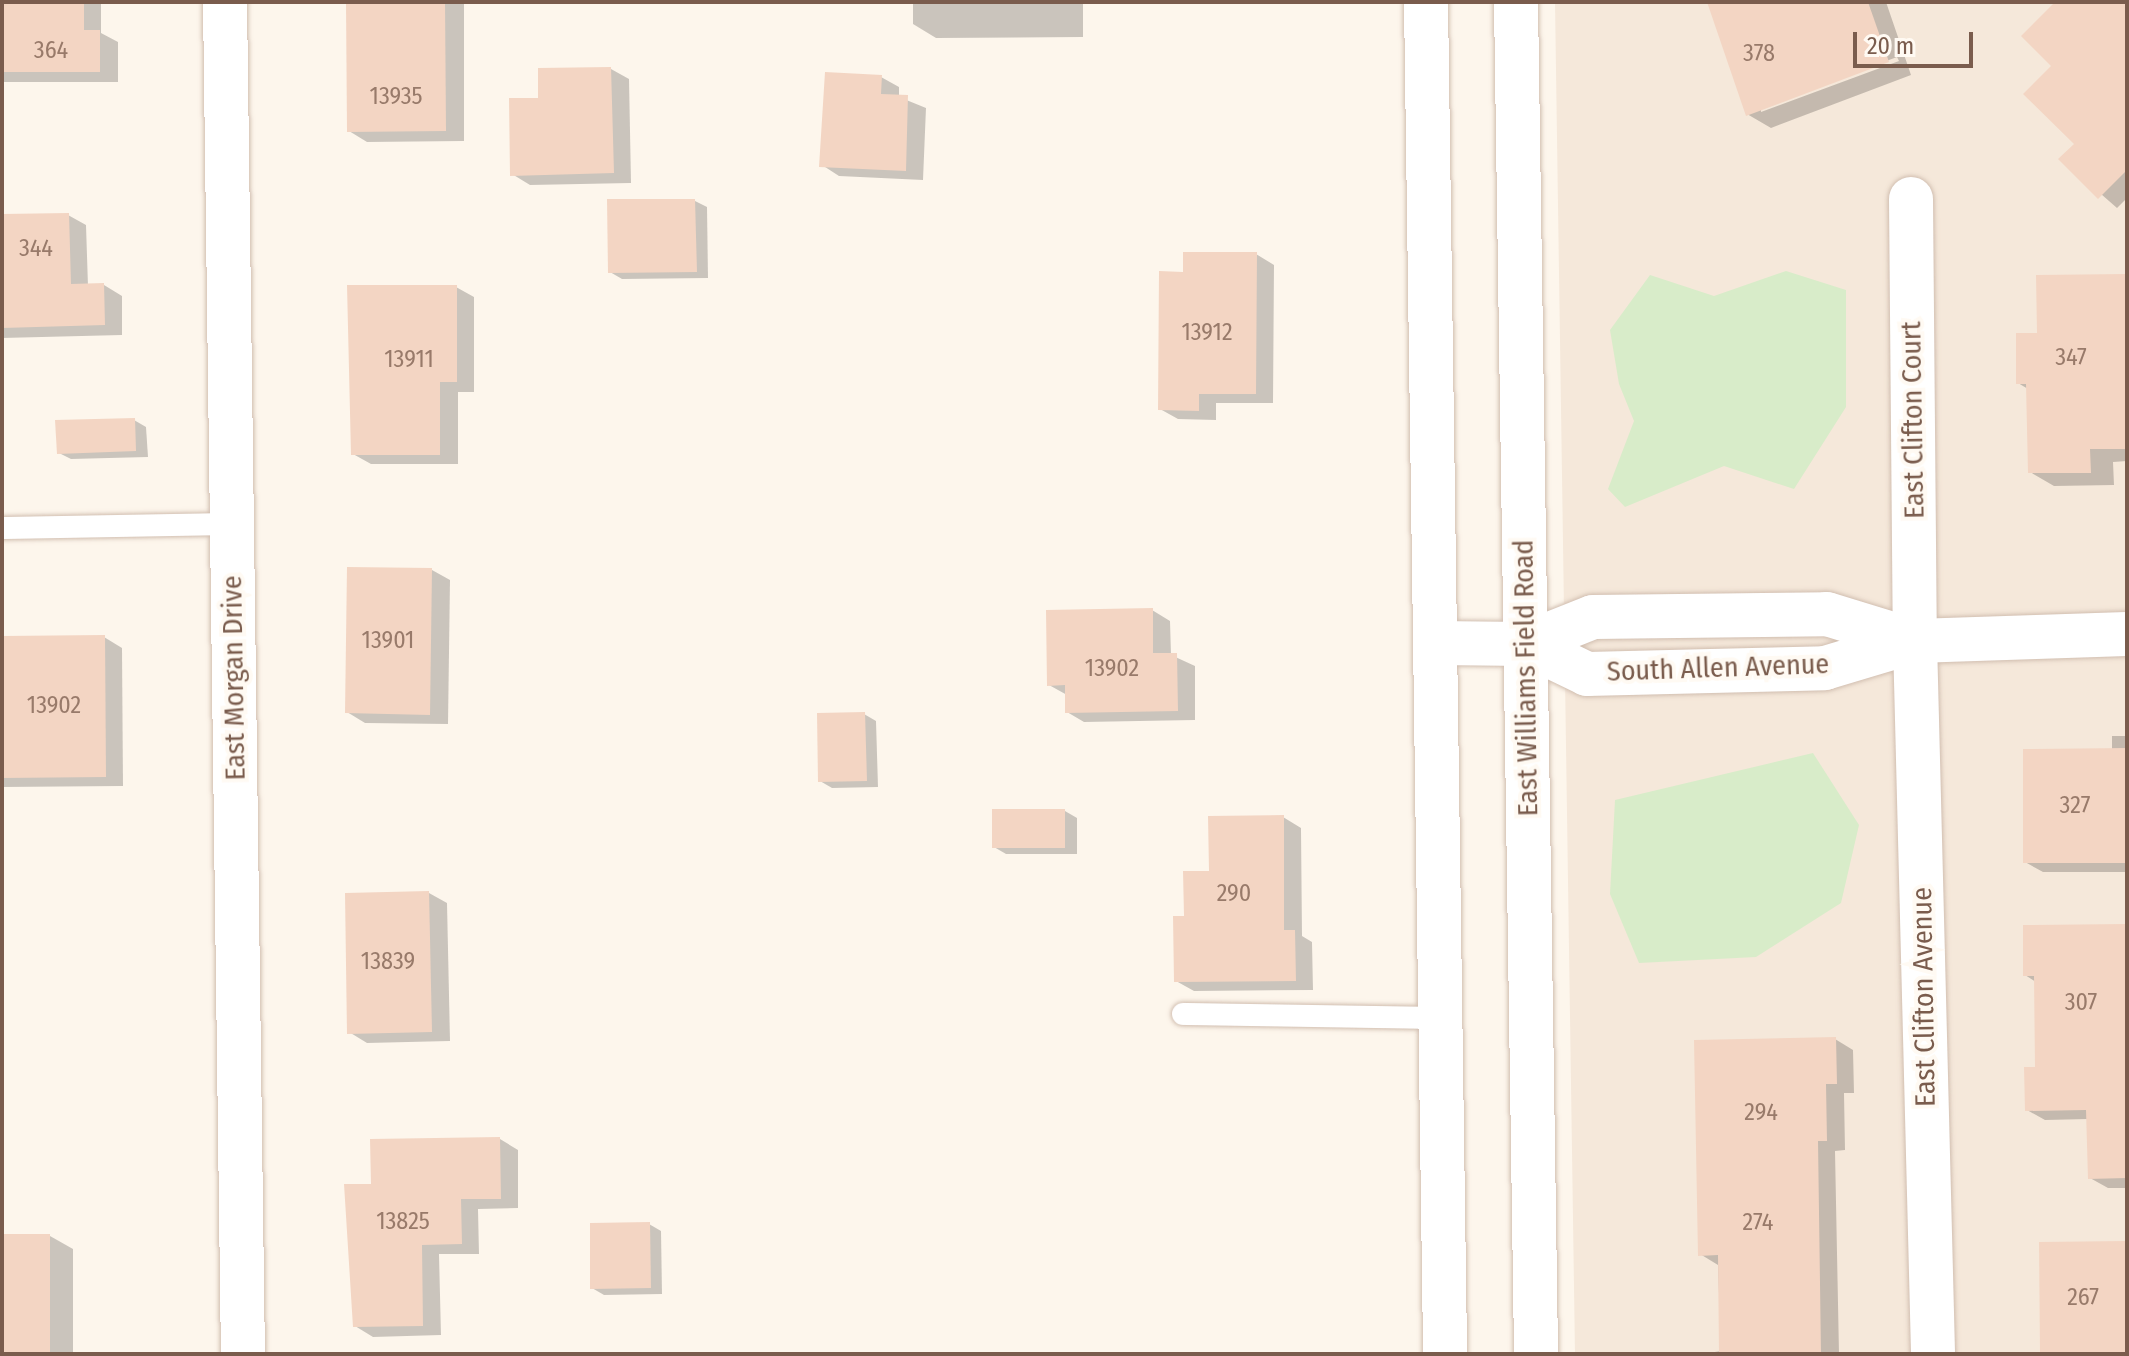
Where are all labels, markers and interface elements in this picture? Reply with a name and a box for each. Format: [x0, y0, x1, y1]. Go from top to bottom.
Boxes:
scale bar [1857, 16, 1977, 66]
text: 20 m [1867, 32, 1914, 60]
house number: 364 [34, 37, 68, 65]
house number: 378 [1743, 40, 1775, 68]
house number: 13935 [370, 83, 422, 111]
house number: 344 [19, 235, 53, 263]
house number: 13912 [1181, 319, 1233, 347]
street label: East Clifton Court [1894, 321, 1932, 519]
house number: 347 [2055, 344, 2087, 372]
house number: 13911 [384, 346, 434, 374]
street label: East Williams Field Road [1507, 539, 1545, 817]
street label: East Morgan Drive [215, 575, 253, 781]
house number: 13901 [362, 627, 414, 655]
street label: South Allen Avenue [1606, 647, 1830, 689]
house number: 13902 [1085, 655, 1139, 683]
house number: 13902 [27, 692, 81, 720]
house number: 327 [2060, 792, 2090, 820]
house number: 290 [1217, 880, 1251, 908]
street label: East Clifton Avenue [1905, 887, 1943, 1107]
house number: 13839 [361, 948, 415, 976]
house number: 307 [2065, 989, 2097, 1017]
house number: 294 [1744, 1099, 1778, 1127]
house number: 13825 [376, 1208, 430, 1236]
house number: 274 [1743, 1209, 1773, 1237]
house number: 267 [2067, 1284, 2099, 1312]

